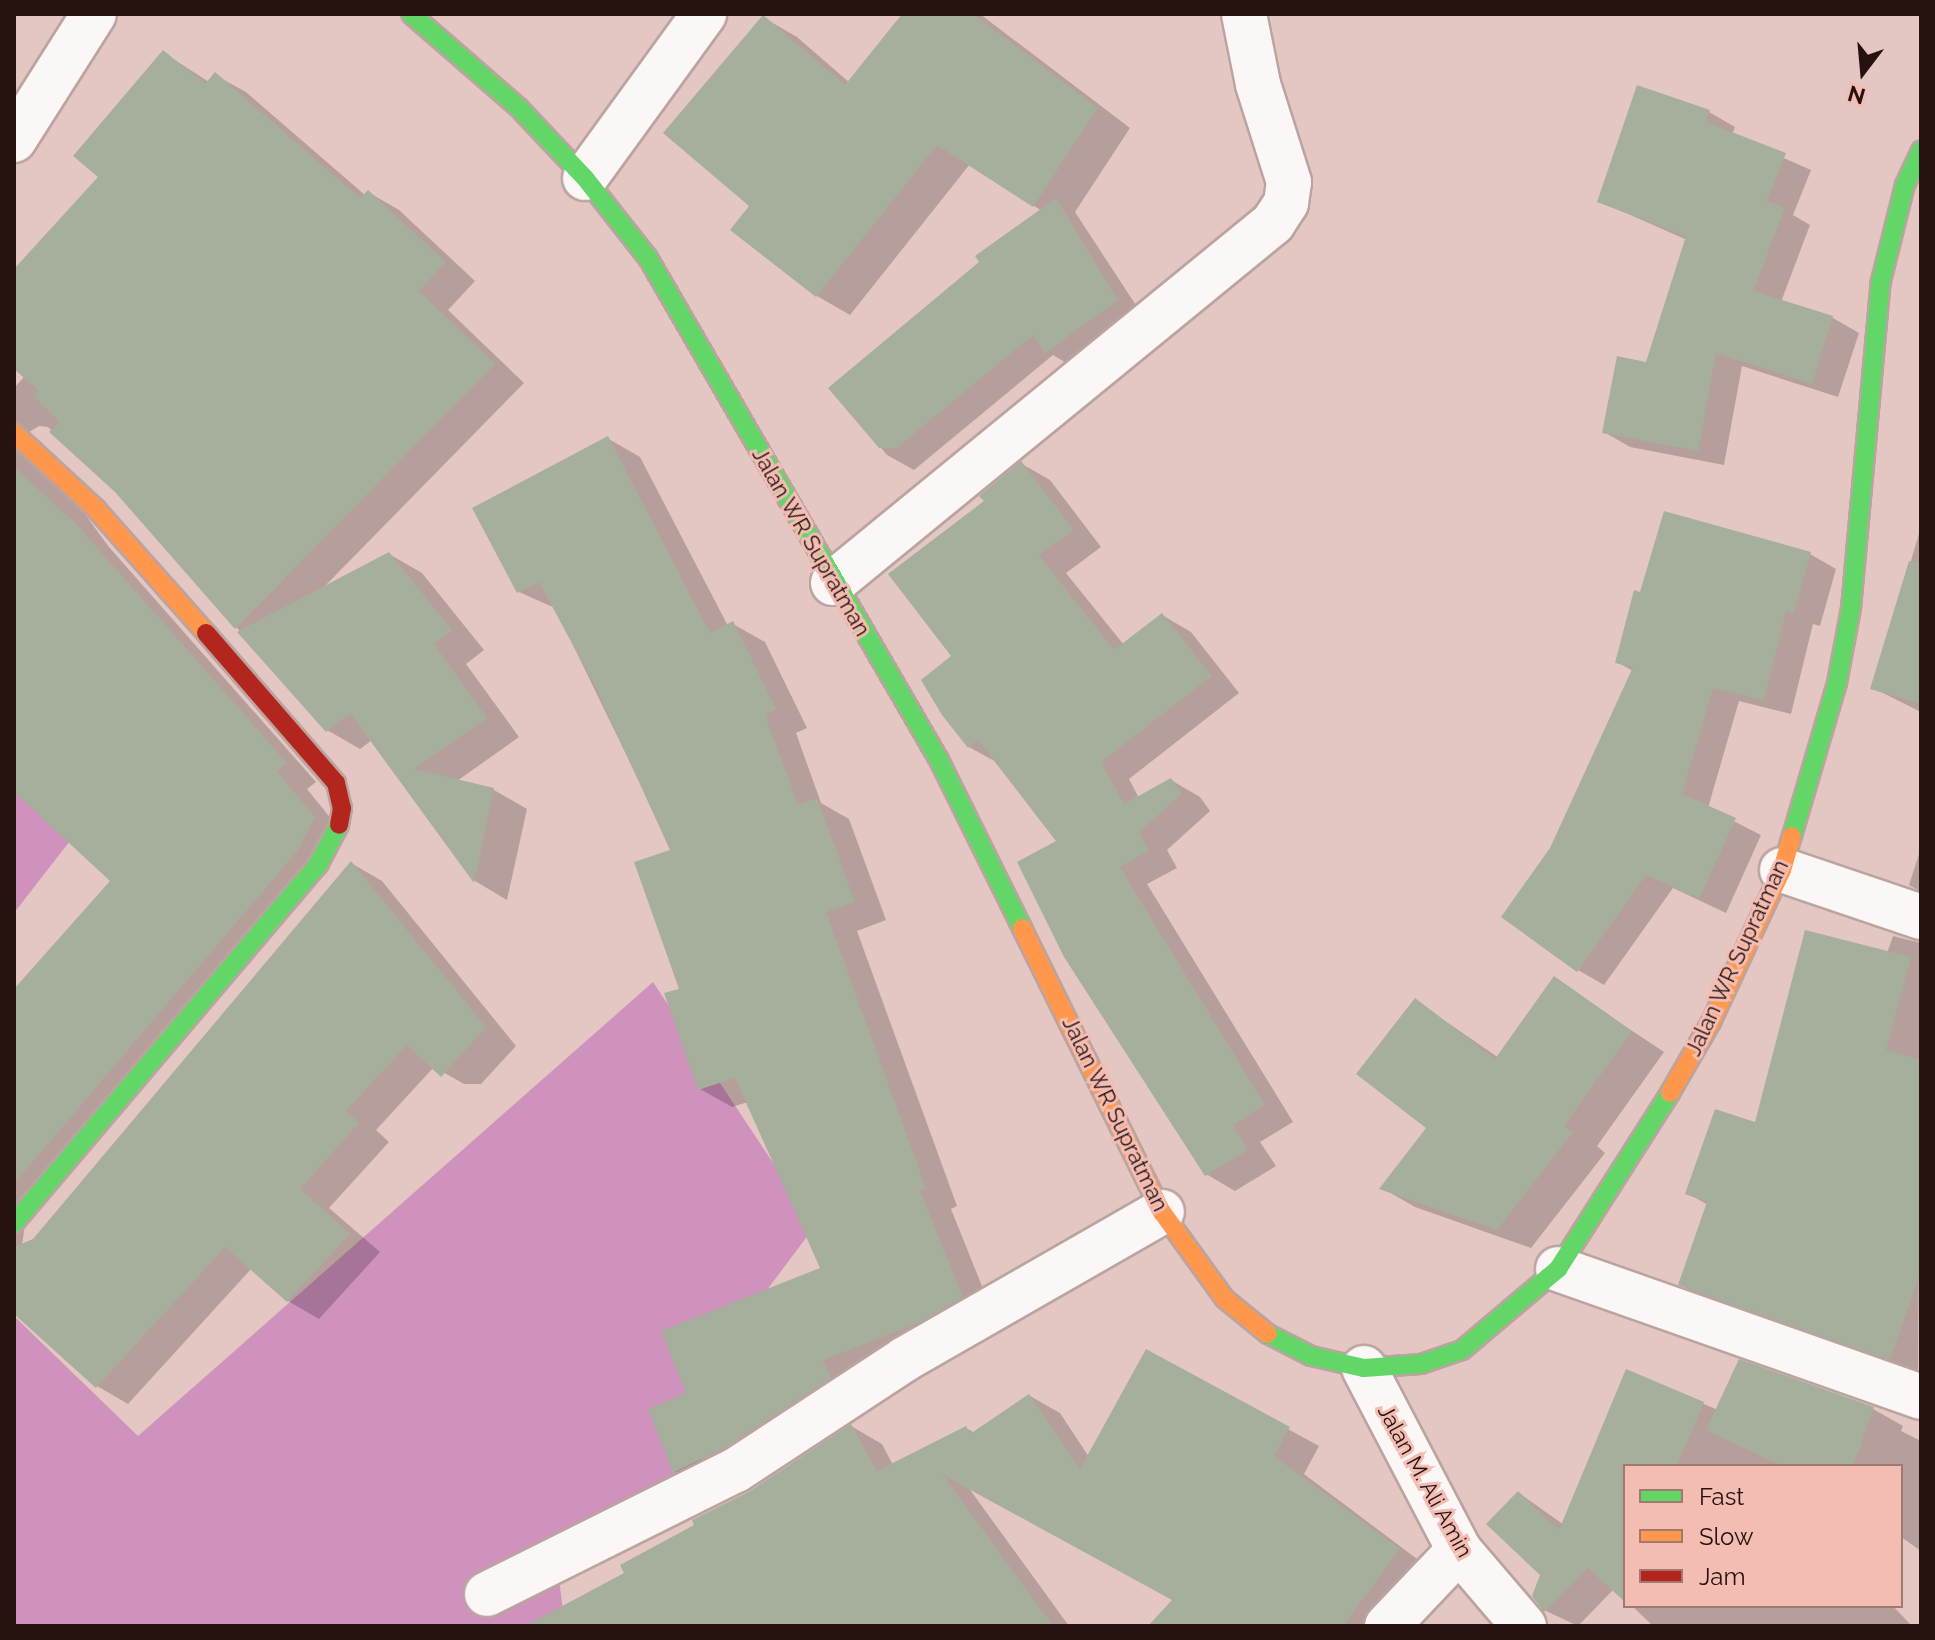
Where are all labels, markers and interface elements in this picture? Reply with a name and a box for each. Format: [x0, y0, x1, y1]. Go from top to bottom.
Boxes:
north arrow [1823, 32, 1903, 112]
text: N [1845, 80, 1868, 110]
street label: Jalan WR Supratman [746, 443, 876, 641]
street label: Jalan WR Supratman [1680, 856, 1794, 1060]
street label: Jalan WR Supratman [1056, 1012, 1174, 1216]
street label: Jalan M. Ali Amin [1372, 1399, 1478, 1563]
legend [1623, 1464, 1903, 1608]
text: Fast [1699, 1482, 1744, 1511]
text: Slow [1699, 1522, 1753, 1551]
text: Jam [1699, 1562, 1745, 1591]

